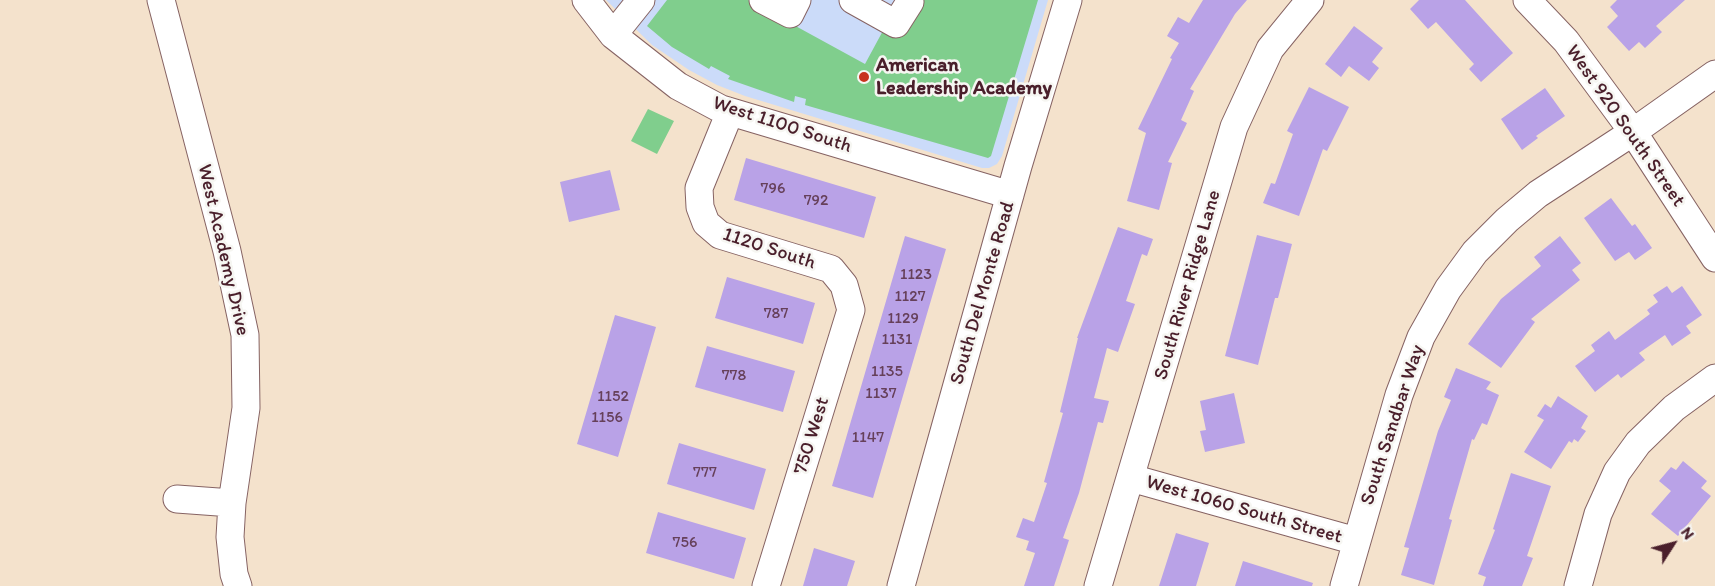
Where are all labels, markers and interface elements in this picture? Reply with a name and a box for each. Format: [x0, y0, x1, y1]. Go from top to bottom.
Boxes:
street label: West 920 South Street [1560, 40, 1690, 212]
place label: American Leadership Academy [876, 54, 1052, 101]
marker: American Leadership Academy [857, 70, 871, 84]
street label: West 1100 South [709, 91, 855, 159]
street label: West Academy Drive [192, 162, 254, 338]
house number: 796 [761, 179, 785, 199]
street label: South River Ridge Lane [1149, 187, 1227, 383]
house number: 792 [804, 191, 828, 211]
street label: South Del Monte Road [945, 199, 1021, 387]
street label: 1120 South [720, 223, 818, 275]
house number: 1123 [900, 265, 932, 285]
house number: 1127 [894, 287, 926, 307]
house number: 787 [764, 304, 788, 324]
house number: 1129 [887, 309, 919, 329]
house number: 1131 [882, 330, 912, 350]
street label: South Sandbar Way [1356, 342, 1430, 508]
house number: 1135 [871, 362, 903, 382]
house number: 778 [722, 366, 746, 386]
house number: 1137 [865, 384, 897, 404]
house number: 1152 [597, 387, 629, 407]
street label: 750 West [789, 394, 835, 478]
house number: 1156 [591, 408, 623, 428]
house number: 1147 [852, 428, 884, 448]
house number: 777 [693, 463, 717, 483]
street label: West 1060 South Street [1143, 470, 1345, 550]
north arrow [1643, 514, 1703, 574]
text: N [1677, 523, 1699, 543]
house number: 756 [673, 533, 697, 553]

